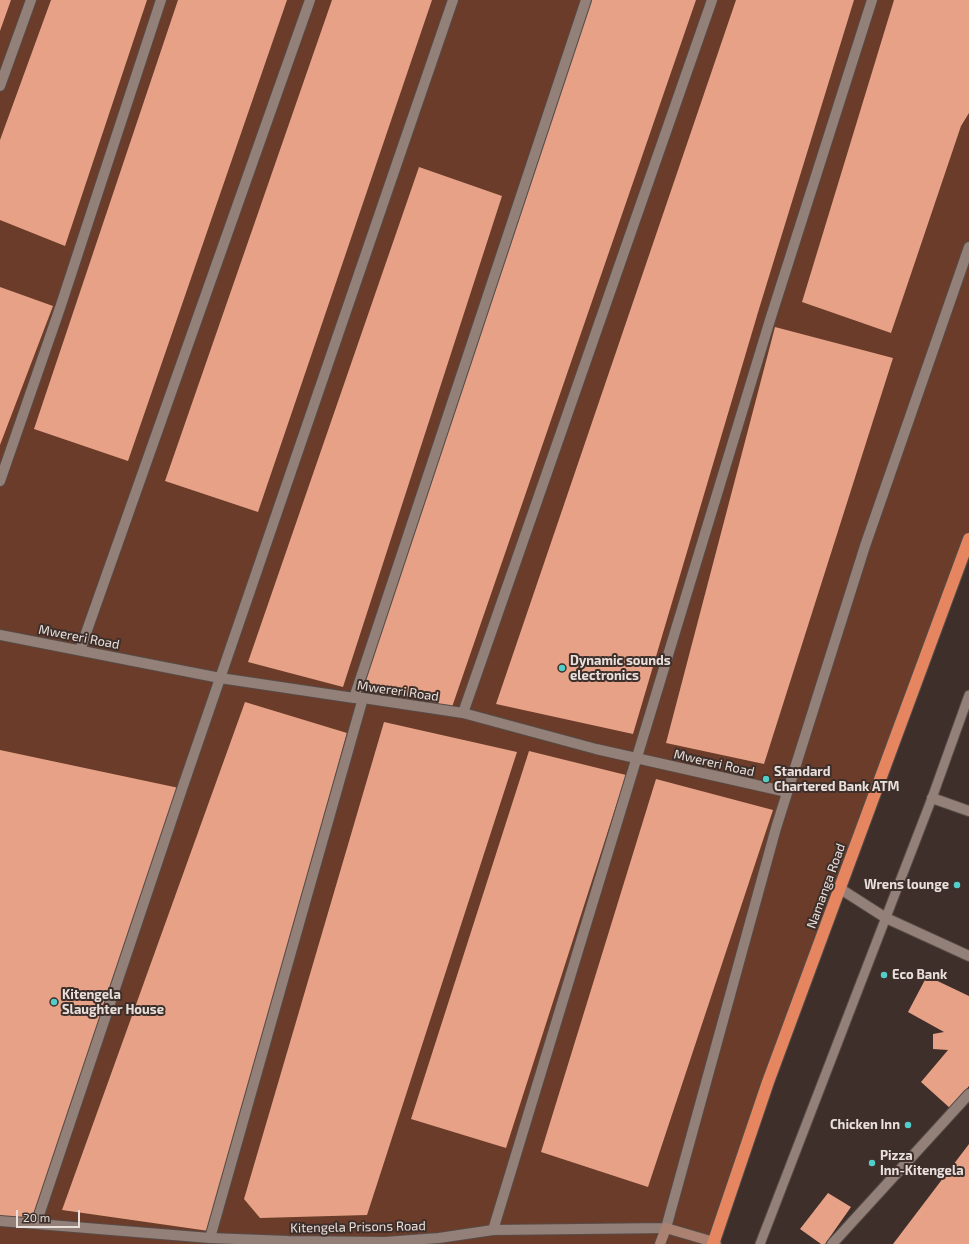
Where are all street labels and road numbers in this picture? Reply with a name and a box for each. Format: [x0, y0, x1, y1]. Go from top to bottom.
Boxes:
street label: Mwereri Road [37, 621, 121, 653]
street label: Mwereri Road [356, 678, 440, 704]
street label: Mwereri Road [672, 746, 756, 780]
street label: Namanga Road [803, 841, 849, 931]
street label: Kitengela Prisons Road [290, 1218, 426, 1236]

